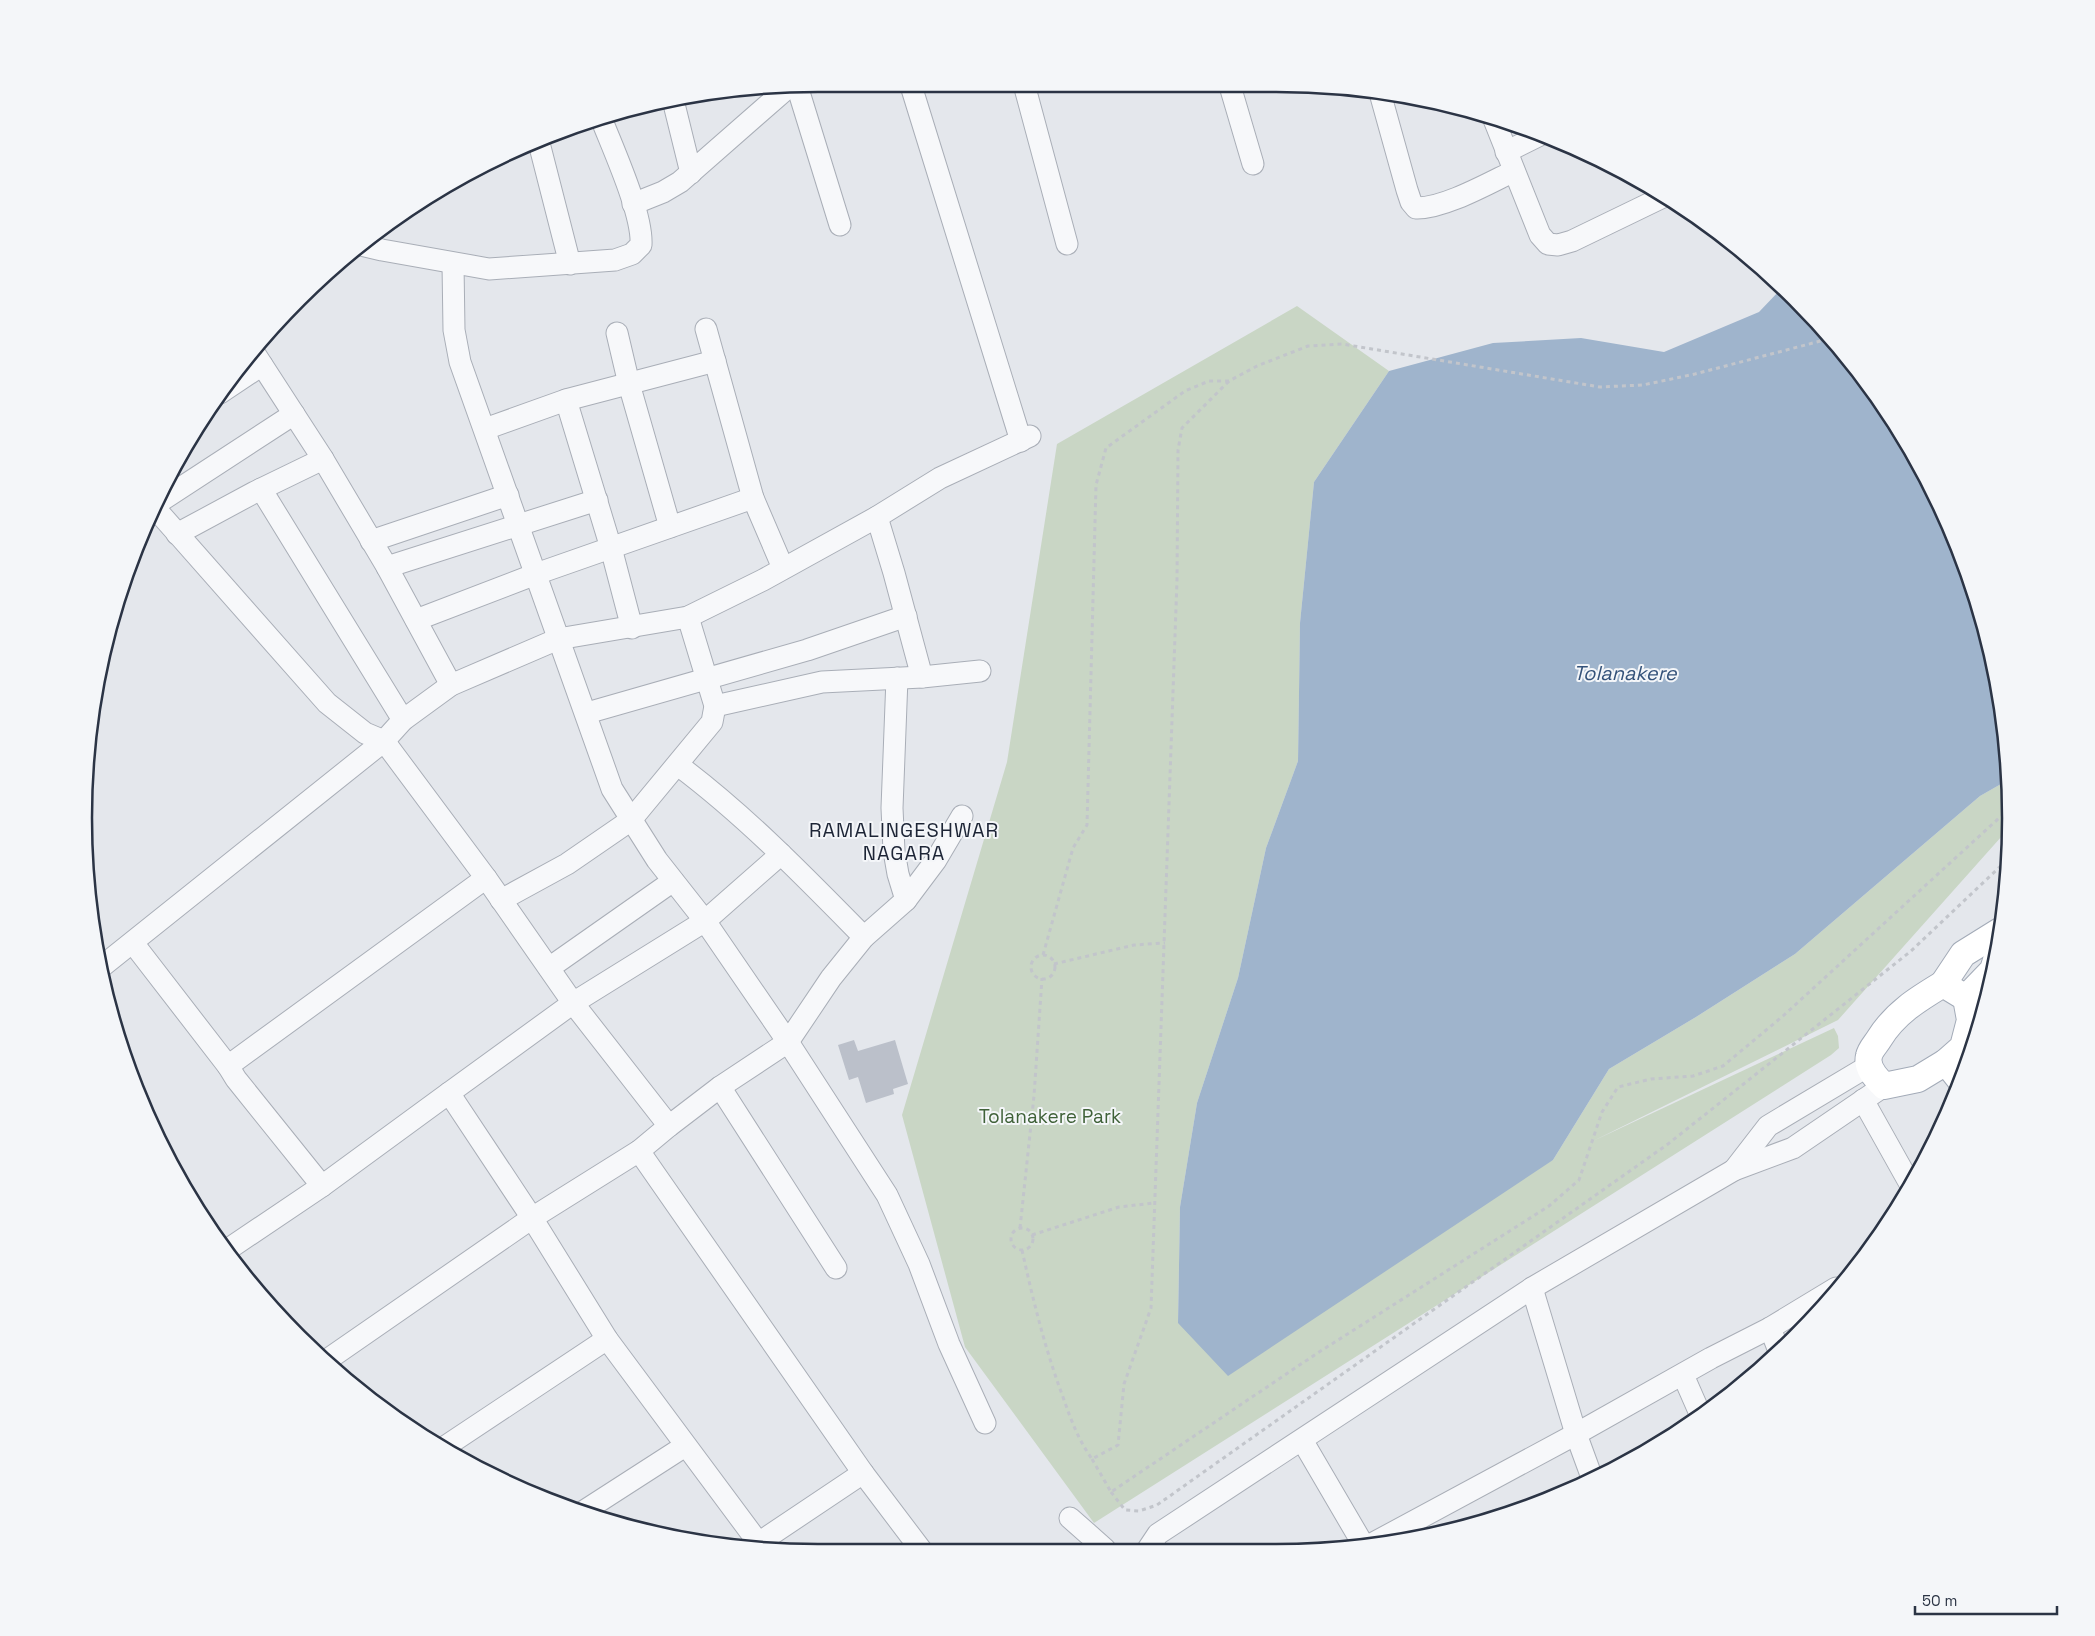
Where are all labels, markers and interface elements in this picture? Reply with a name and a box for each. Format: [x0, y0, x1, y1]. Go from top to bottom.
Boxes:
water label: Tolanakere [1573, 660, 1678, 686]
district label: RAMALINGESHWAR NAGARA [809, 817, 999, 866]
park label: Tolanakere Park [979, 1104, 1121, 1129]
scale bar [1915, 1584, 2058, 1616]
text: 50 m [1922, 1591, 1957, 1610]

